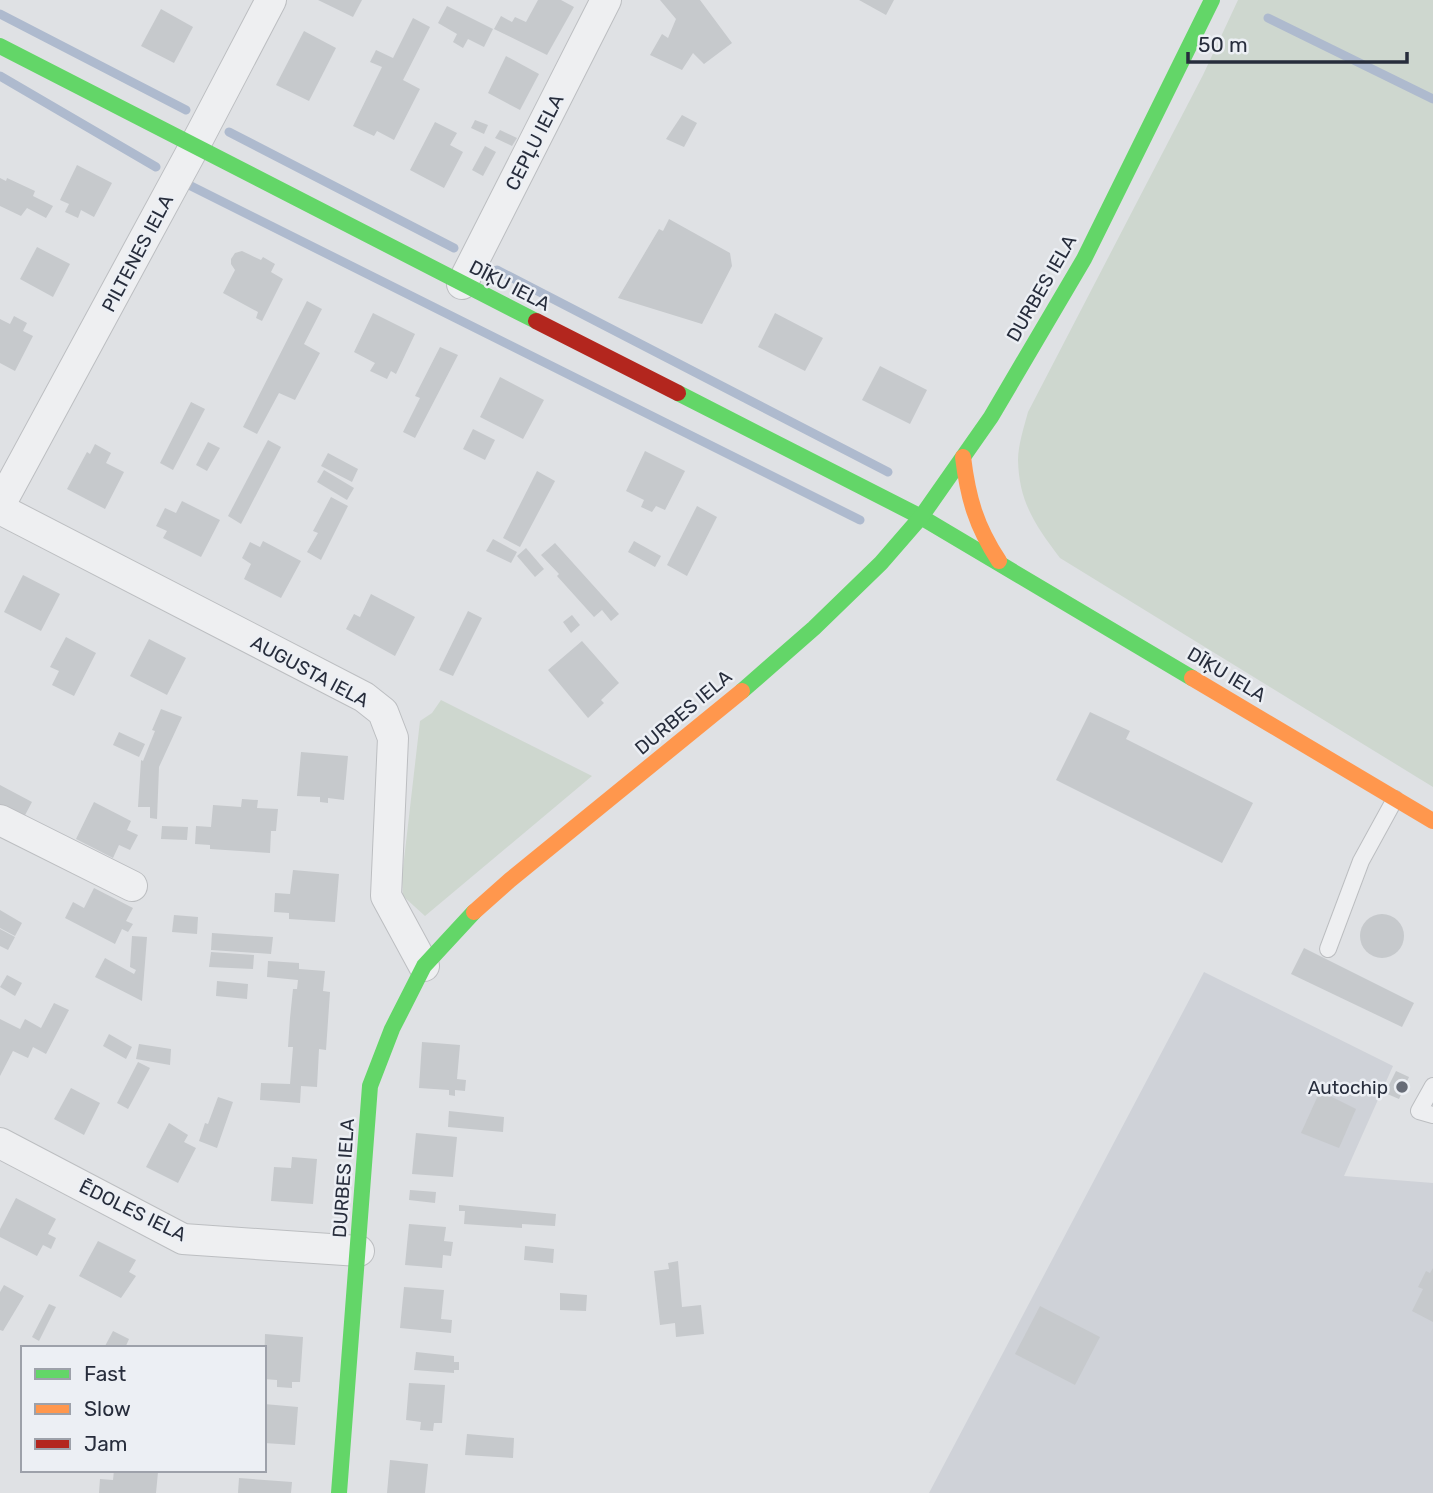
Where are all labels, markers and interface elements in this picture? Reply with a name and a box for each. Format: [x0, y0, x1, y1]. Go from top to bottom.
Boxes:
scale bar [1188, 21, 1407, 65]
text: 50 m [1198, 32, 1248, 57]
street label: CEPĻU IELA [500, 90, 569, 194]
street label: PILTENES IELA [97, 190, 178, 316]
street label: DURBES IELA [1002, 230, 1081, 346]
street label: DĪĶU IELA [465, 255, 554, 316]
street label: AUGUSTA IELA [247, 631, 373, 712]
street label: DĪĶU IELA [1183, 642, 1271, 707]
street label: DURBES IELA [630, 665, 737, 760]
place label: Autochip [1308, 1076, 1388, 1099]
marker: Autochip [1394, 1079, 1410, 1095]
street label: DURBES IELA [328, 1117, 359, 1239]
street label: ĒDOLES IELA [75, 1175, 190, 1246]
legend [21, 1346, 266, 1472]
text: Fast [84, 1361, 126, 1386]
text: Slow [84, 1396, 131, 1421]
text: Jam [84, 1431, 128, 1456]

